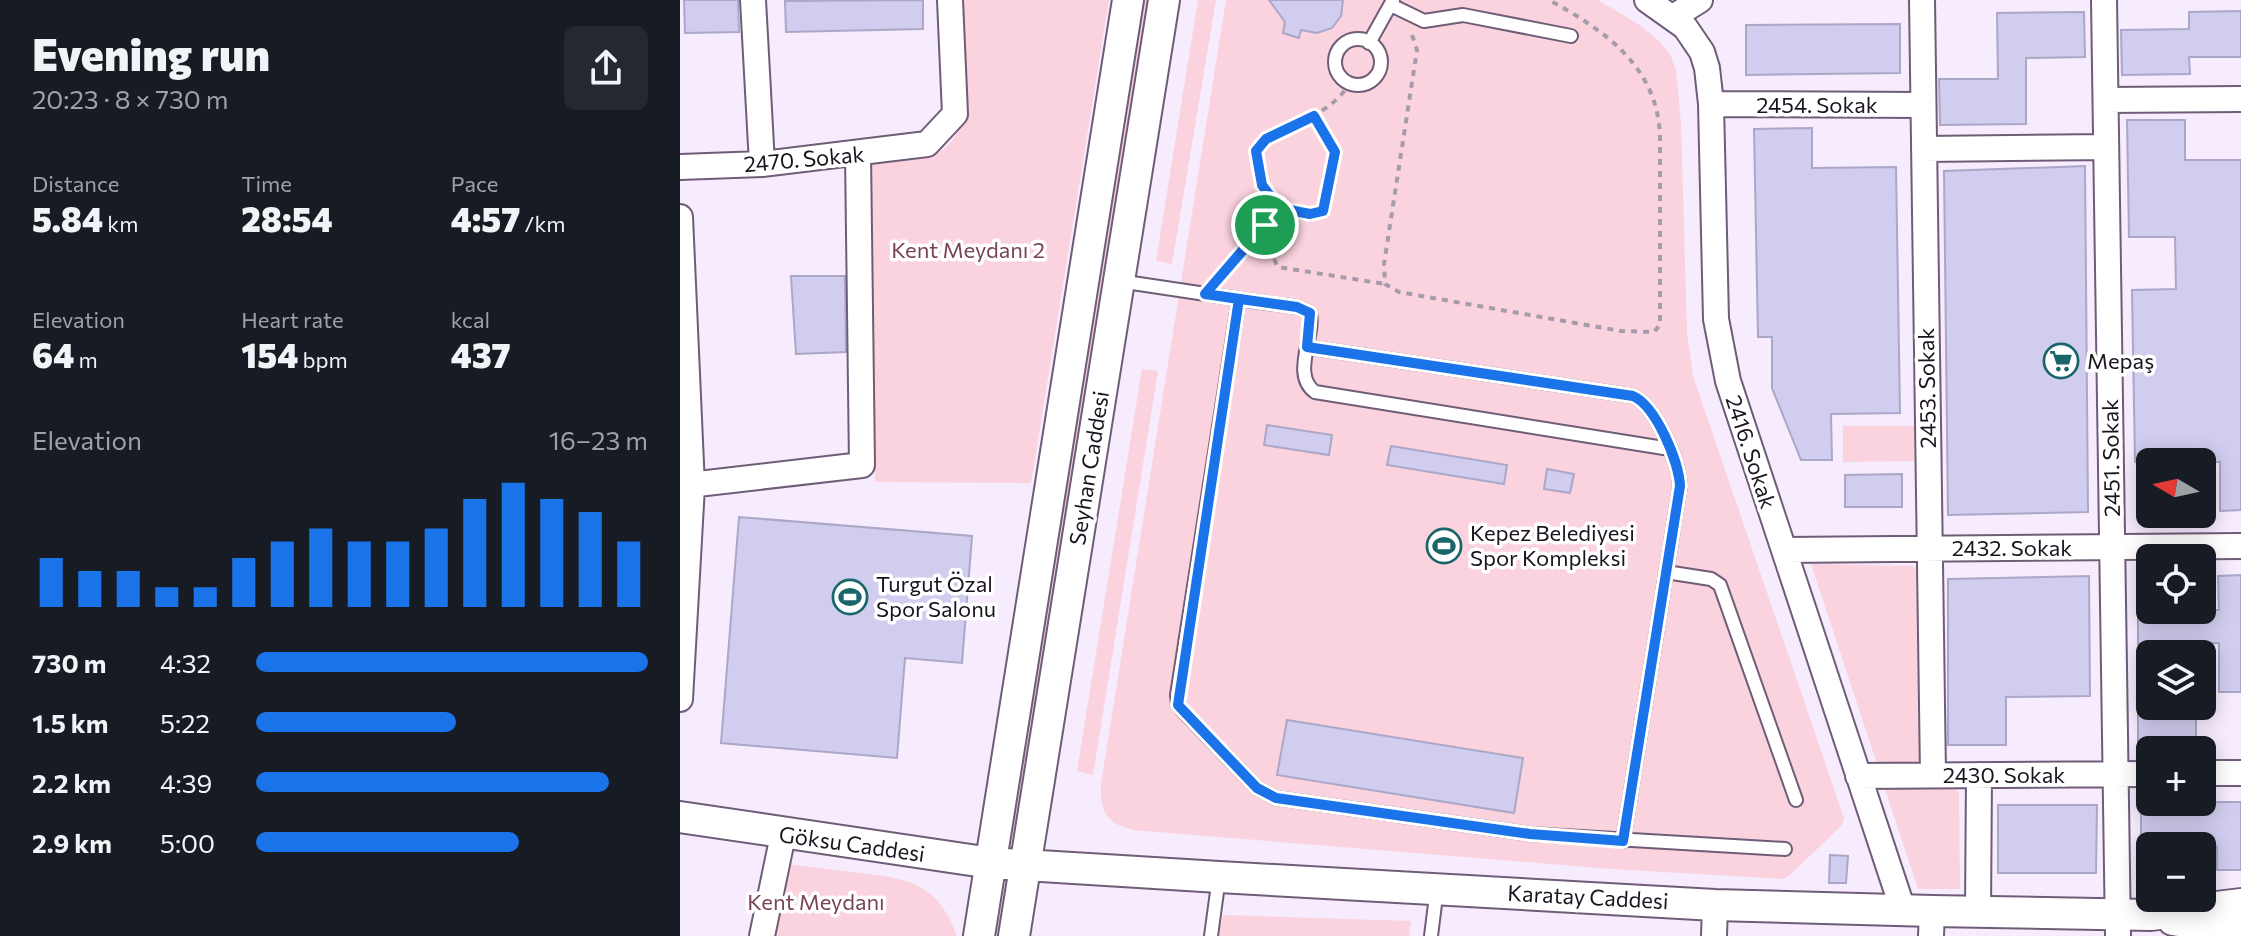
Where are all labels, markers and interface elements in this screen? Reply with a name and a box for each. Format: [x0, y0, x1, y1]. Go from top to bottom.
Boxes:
text: Evening run [32, 26, 270, 80]
button: share [564, 26, 648, 110]
text: 20:23 · 8 × 730 m [32, 83, 228, 114]
street label: 2454. Sokak [1756, 91, 1878, 118]
street label: 2470. Sokak [743, 140, 865, 177]
text: Distance [32, 170, 119, 197]
text: Time [241, 170, 292, 197]
text: Pace [451, 170, 498, 197]
pin [1231, 191, 1299, 259]
text: 5.84 [32, 197, 103, 239]
text: 28:54 [241, 197, 333, 239]
text: 4:57 [451, 197, 520, 239]
icon: arrive [1243, 203, 1287, 247]
text: km [103, 210, 138, 237]
text: /km [520, 210, 566, 237]
park label: Kent Meydanı 2 [891, 236, 1045, 263]
text: Elevation [32, 306, 125, 333]
text: Heart rate [241, 306, 344, 333]
text: kcal [451, 306, 490, 333]
street label: 2453. Sokak [1912, 327, 1941, 449]
text: 64 [32, 333, 74, 375]
text: 154 [241, 333, 298, 375]
text: 437 [451, 333, 511, 375]
supermarket icon: Mepaş [2042, 342, 2080, 380]
text: m [74, 346, 98, 373]
text: bpm [298, 346, 348, 373]
place label: Mepaş [2087, 347, 2154, 374]
street label: Seyhan Caddesi [1063, 389, 1114, 547]
street label: 2416. Sokak [1720, 392, 1782, 512]
street label: 2451. Sokak [2096, 399, 2125, 517]
text: Elevation [32, 424, 142, 455]
text: 16–23 m [549, 424, 648, 455]
north arrow [2136, 448, 2216, 528]
map controls [2136, 448, 2216, 912]
place label: Kepez Belediyesi Spor Kompleksi [1470, 519, 1635, 571]
sports icon: Kepez Belediyesi Spor Kompleksi [1425, 527, 1463, 565]
street label: 2432. Sokak [1952, 534, 2072, 561]
button: locate [2136, 544, 2216, 624]
place label: Turgut Özal Spor Salonu [876, 570, 996, 622]
sports icon: Turgut Özal Spor Salonu [831, 578, 869, 616]
button: layers [2136, 640, 2216, 720]
text: 730 m [32, 647, 106, 678]
text: 4:32 [160, 647, 211, 678]
text: 1.5 km [32, 707, 108, 738]
text: 5:22 [160, 707, 210, 738]
button: + [2136, 736, 2216, 816]
street label: 2430. Sokak [1943, 761, 2065, 788]
text: 2.2 km [32, 767, 111, 798]
text: 4:39 [160, 767, 212, 798]
street label: Göksu Caddesi [777, 820, 927, 867]
text: 2.9 km [32, 827, 112, 858]
text: 5:00 [160, 827, 215, 858]
button: − [2136, 832, 2216, 912]
street label: Karatay Caddesi [1507, 879, 1669, 914]
park label: Kent Meydanı [747, 888, 885, 915]

